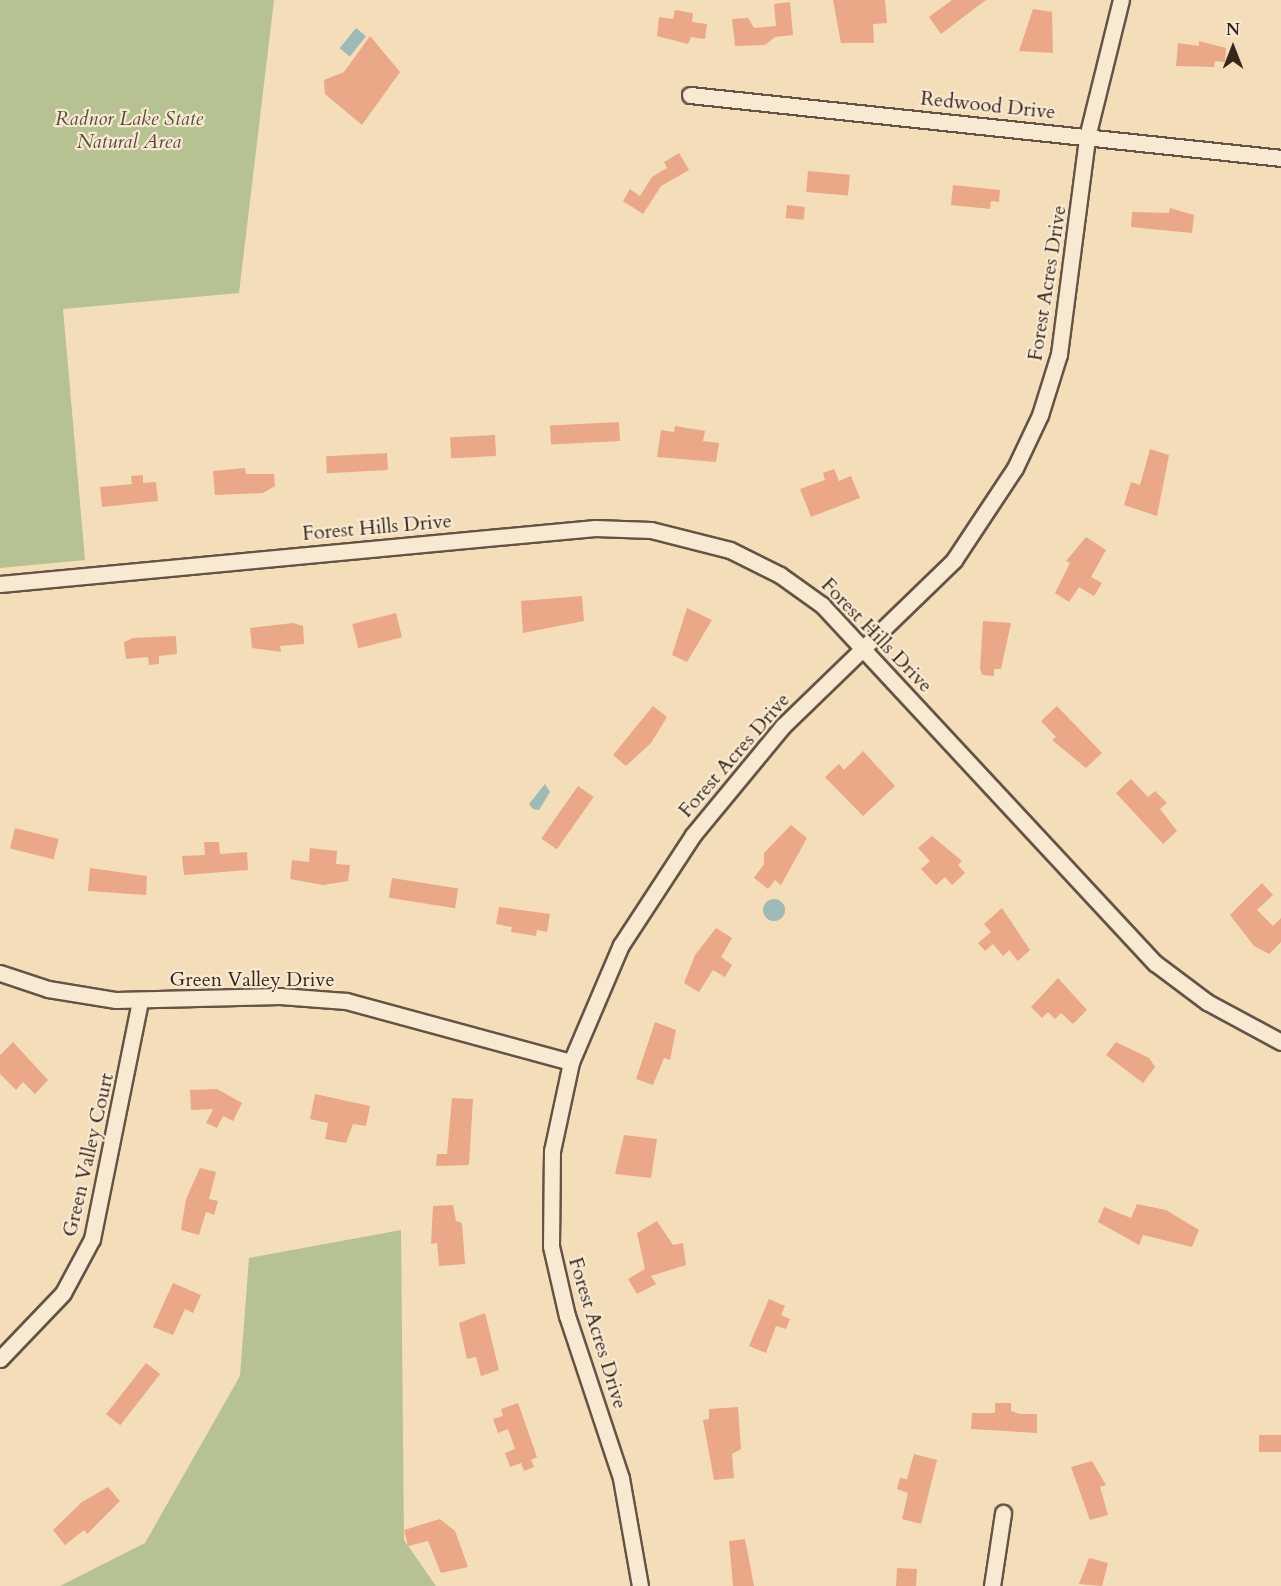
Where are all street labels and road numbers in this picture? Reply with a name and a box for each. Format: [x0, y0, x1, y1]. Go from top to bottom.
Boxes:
street label: Redwood Drive [919, 86, 1057, 124]
street label: Forest Acres Drive [1023, 204, 1071, 362]
street label: Forest Hills Drive [301, 509, 453, 545]
street label: Forest Hills Drive [816, 573, 938, 697]
street label: Forest Acres Drive [673, 688, 795, 822]
street label: Green Valley Drive [170, 967, 334, 991]
street label: Green Valley Court [57, 1071, 119, 1239]
street label: Forest Acres Drive [564, 1254, 632, 1412]

